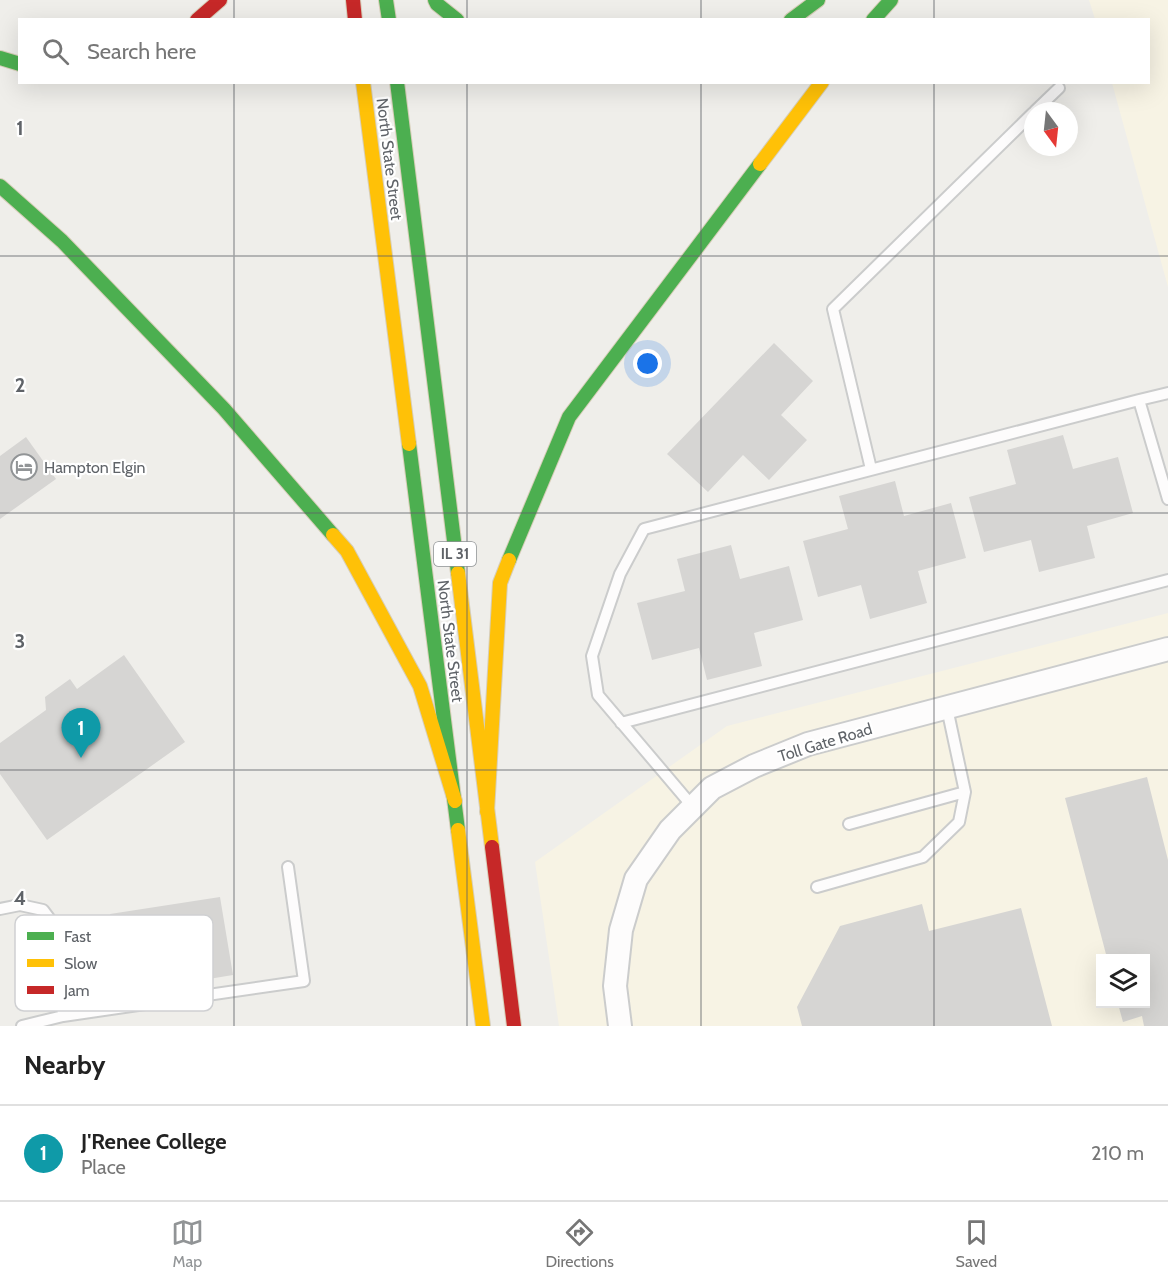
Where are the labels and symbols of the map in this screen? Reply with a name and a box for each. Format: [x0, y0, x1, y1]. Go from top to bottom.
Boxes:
street label: North State Street [373, 97, 406, 222]
north arrow [1024, 102, 1078, 156]
text: 1 [16, 116, 24, 140]
your location [633, 349, 662, 378]
text: 2 [15, 373, 25, 397]
hotel icon: Hampton Elgin [9, 452, 39, 482]
place label: Hampton Elgin [44, 458, 146, 477]
road number: IL 31 [434, 542, 476, 566]
street label: North State Street [434, 579, 467, 704]
text: 3 [15, 629, 25, 653]
pin: 1 [62, 708, 100, 758]
street label: Toll Gate Road [776, 719, 874, 766]
text: 4 [14, 886, 26, 910]
legend [15, 915, 213, 1011]
text: Fast [64, 927, 92, 946]
text: Slow [64, 954, 98, 973]
text: Jam [63, 981, 90, 1000]

